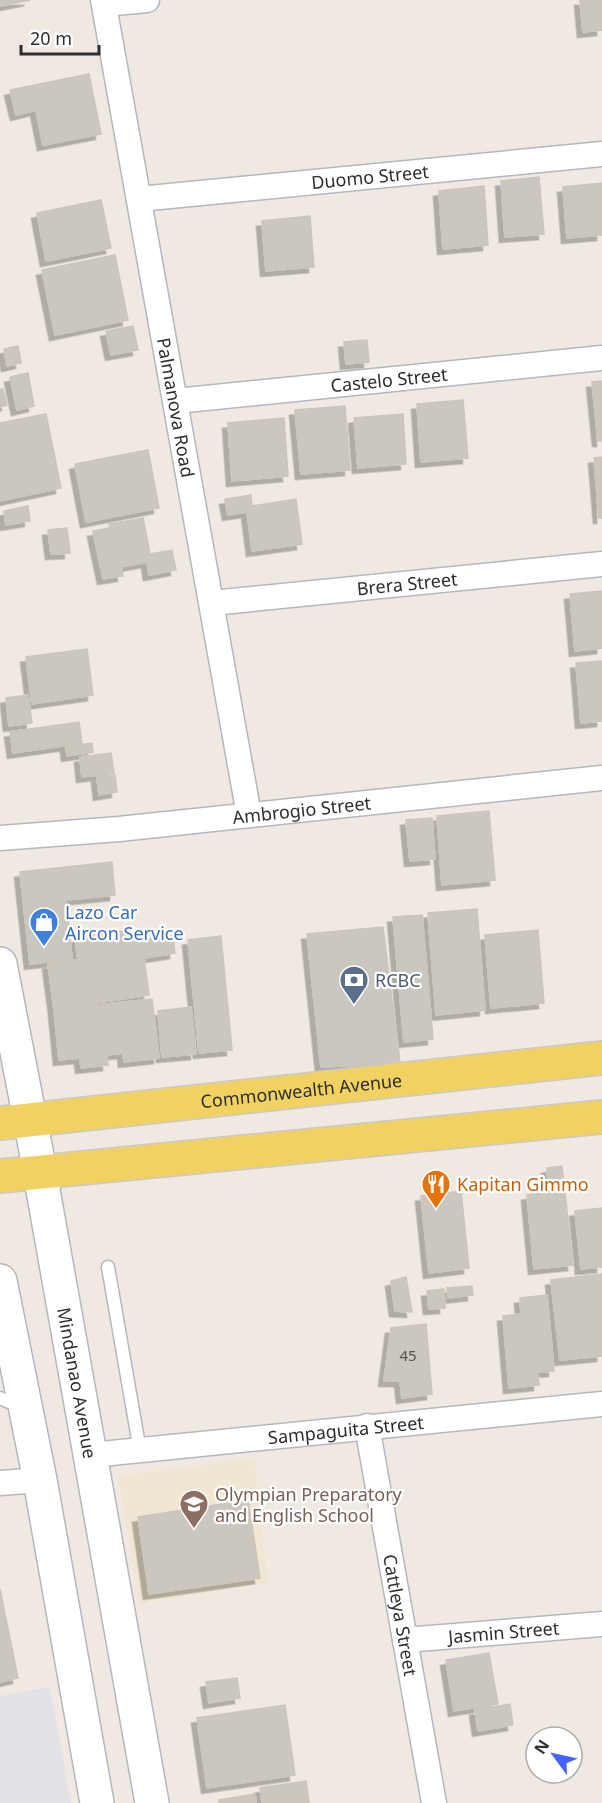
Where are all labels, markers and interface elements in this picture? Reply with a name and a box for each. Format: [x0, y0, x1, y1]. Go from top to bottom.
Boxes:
scale bar [21, 18, 99, 56]
text: 20 m [30, 26, 72, 50]
street label: Duomo Street [310, 159, 430, 194]
street label: Palmanova Road [152, 336, 200, 479]
street label: Castelo Street [329, 362, 449, 397]
street label: Brera Street [356, 566, 459, 600]
street label: Ambrogio Street [231, 790, 373, 829]
place label: Lazo Car Aircon Service [65, 900, 184, 945]
shop icon: Lazo Car Aircon Service [28, 906, 60, 948]
bank icon: RCBC [338, 964, 370, 1006]
place label: RCBC [375, 968, 421, 992]
street label: Commonwealth Avenue [199, 1068, 403, 1113]
restaurant icon: Kapitan Gimmo [420, 1168, 452, 1210]
place label: Kapitan Gimmo [457, 1172, 589, 1196]
street label: Mindanao Avenue [52, 1305, 103, 1461]
house number: 45 [399, 1345, 417, 1365]
street label: Sampaguita Street [267, 1410, 425, 1449]
place label: Olympian Preparatory and English School [215, 1482, 403, 1527]
school or university icon: Olympian Preparatory and English School [178, 1488, 210, 1530]
street label: Cattleya Street [378, 1552, 423, 1678]
street label: Jasmin Street [445, 1615, 561, 1649]
north arrow [524, 1725, 584, 1785]
text: N [529, 1735, 554, 1758]

